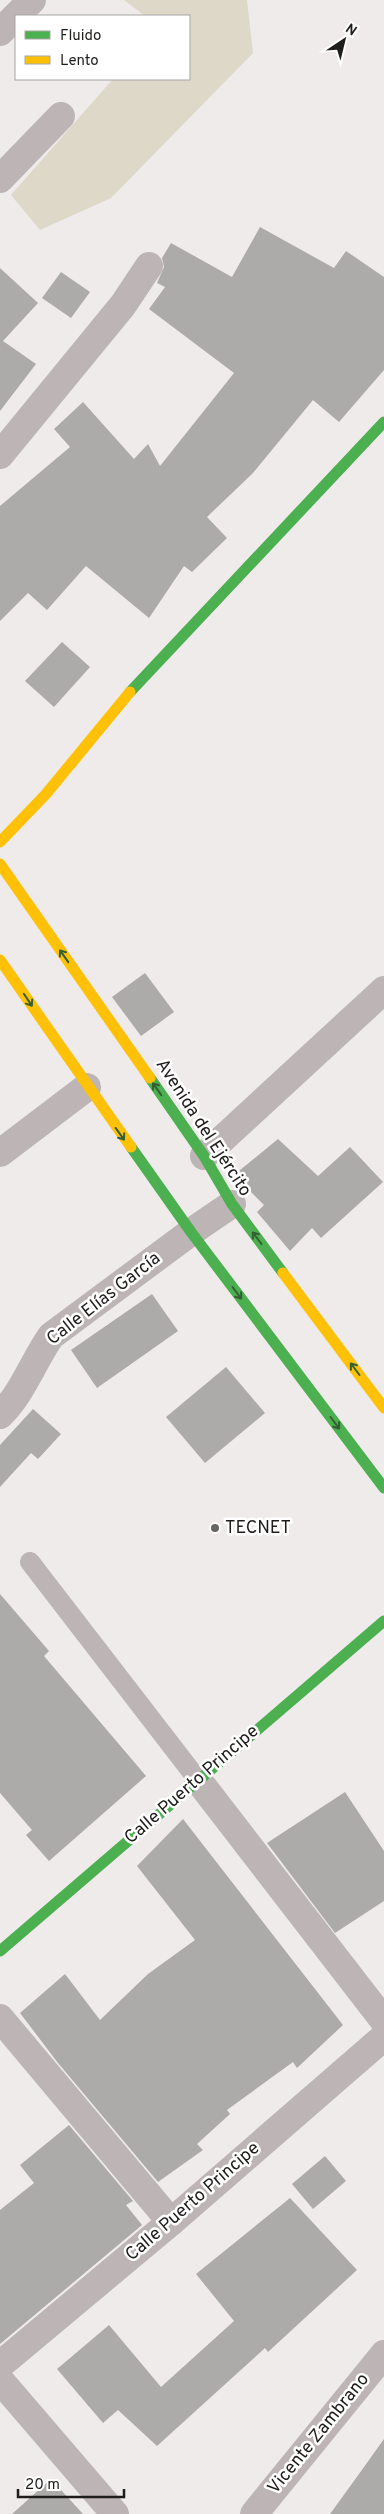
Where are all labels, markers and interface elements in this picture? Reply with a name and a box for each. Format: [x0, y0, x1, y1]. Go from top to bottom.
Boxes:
legend [15, 15, 190, 80]
north arrow [319, 15, 369, 65]
text: N [342, 21, 360, 40]
text: Fluido [60, 27, 101, 46]
text: Lento [60, 52, 99, 71]
one-way arrow [59, 949, 69, 963]
one-way arrow [22, 993, 33, 1007]
street label: Avenida del Ejército [150, 1055, 256, 1201]
one-way arrow [152, 1082, 162, 1096]
one-way arrow [115, 1126, 125, 1140]
one-way arrow [252, 1232, 263, 1245]
street label: Calle Elías García [42, 1247, 166, 1351]
one-way arrow [231, 1286, 242, 1299]
one-way arrow [350, 1362, 360, 1376]
one-way arrow [329, 1416, 340, 1429]
place label: TECNET [225, 1517, 291, 1540]
marker: TECNET [209, 1522, 221, 1534]
street label: Calle Puerto Principe [120, 1720, 264, 1850]
street label: Calle Puerto Principe [121, 2137, 265, 2267]
street label: Vicente Zambrano [263, 2369, 375, 2499]
scale bar [18, 2466, 124, 2498]
text: 20 m [25, 2476, 60, 2495]

